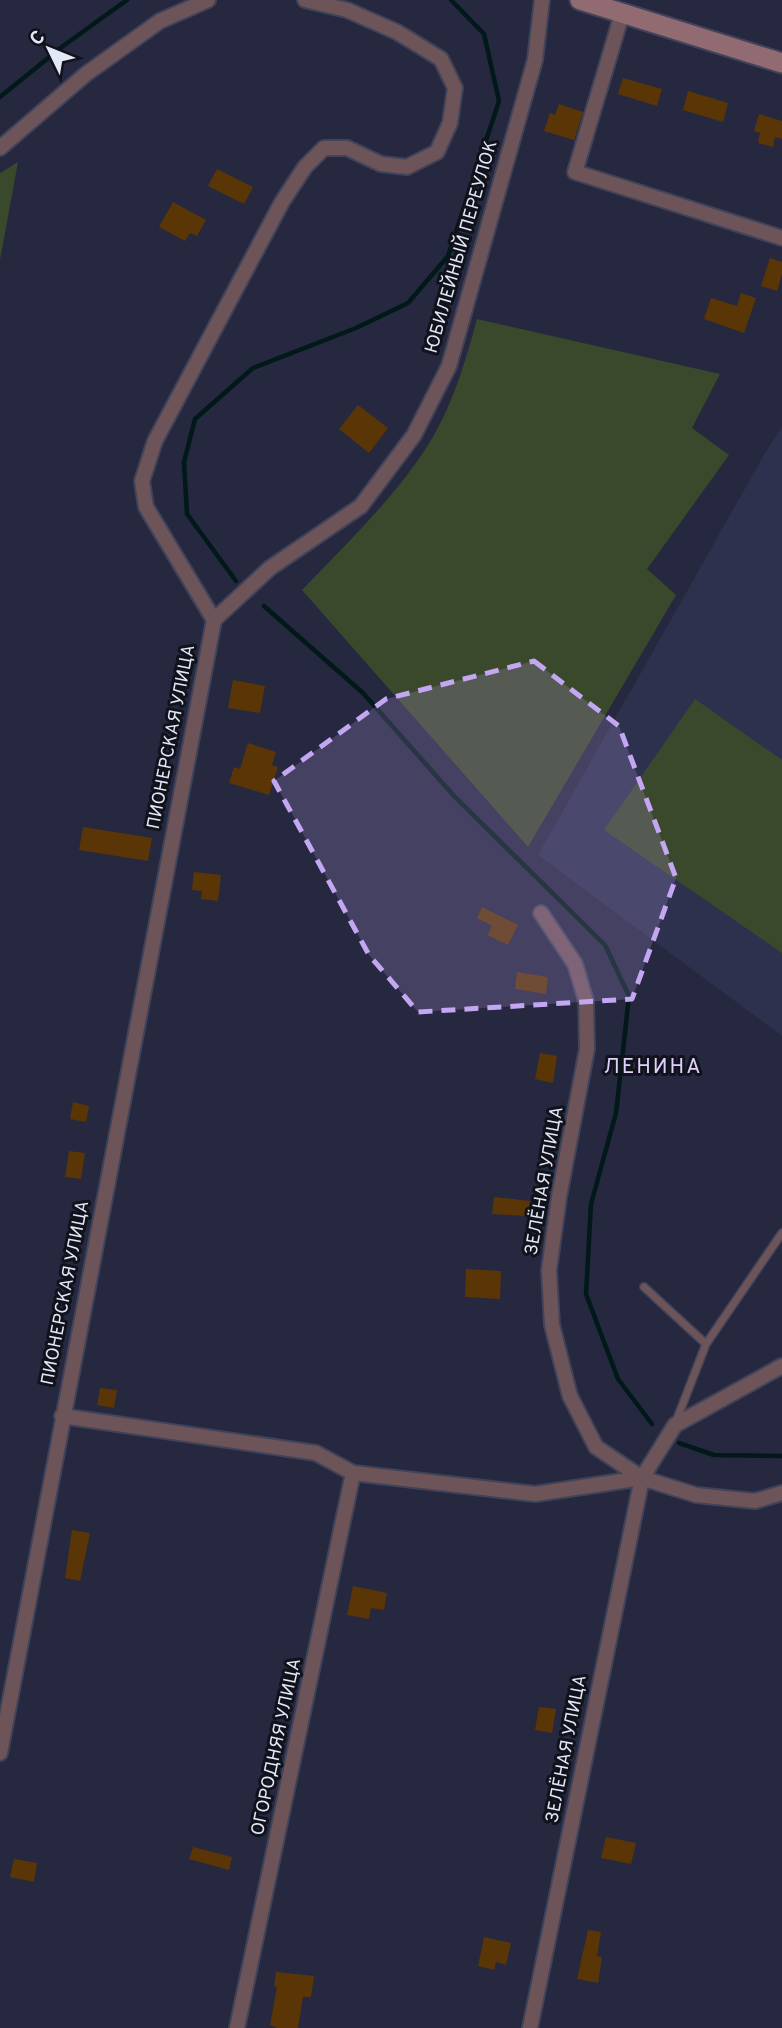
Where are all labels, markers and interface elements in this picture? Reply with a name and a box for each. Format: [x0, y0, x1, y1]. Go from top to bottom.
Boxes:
north arrow [14, 14, 84, 84]
text: С [25, 26, 51, 51]
street label: ЮБИЛЕЙНЫЙ ПЕРЕУЛОК [419, 137, 503, 356]
street label: ПИОНЕРСКАЯ УЛИЦА [143, 643, 201, 831]
district label: ЛЕНИНА [604, 1054, 702, 1081]
street label: ЗЕЛЁНАЯ УЛИЦА [519, 1104, 569, 1257]
street label: ПИОНЕРСКАЯ УЛИЦА [37, 1199, 95, 1387]
street label: ОГОРОДНЯЯ УЛИЦА [247, 1656, 307, 1838]
street label: ЗЕЛЁНАЯ УЛИЦА [539, 1672, 593, 1825]

